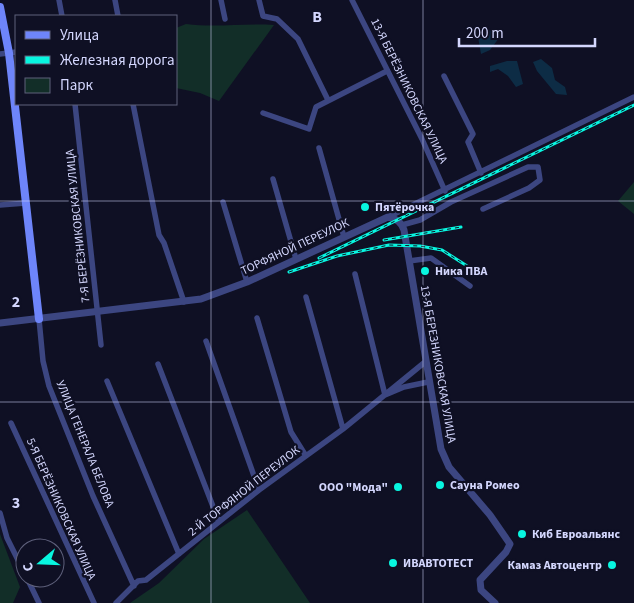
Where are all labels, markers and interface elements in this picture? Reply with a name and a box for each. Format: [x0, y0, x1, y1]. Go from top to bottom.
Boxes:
text: B [312, 6, 322, 28]
legend [15, 15, 178, 105]
street label: 13-Я БЕРЁЗНИКОВСКАЯ УЛИЦА [366, 15, 452, 167]
scale bar [459, 15, 595, 47]
text: 200 m [466, 23, 504, 44]
text: Улица [60, 25, 99, 46]
text: Железная дорога [60, 50, 175, 71]
text: Парк [60, 75, 94, 96]
street label: 7-Я БЕРЁЗНИКОВСКАЯ УЛИЦА [61, 148, 94, 303]
place label: Пятёрочка [375, 199, 434, 216]
marker: Пятёрочка [359, 201, 371, 213]
street label: ТОРФЯНОЙ ПЕРЕУЛОК [238, 214, 352, 280]
place label: Ника ПВА [435, 263, 487, 280]
marker: Ника ПВА [419, 265, 431, 277]
street label: 13-Я БЕРЕЗНИКОВСКАЯ УЛИЦА [416, 284, 460, 445]
text: 2 [12, 291, 20, 313]
street label: УЛИЦА ГЕНЕРАЛА БЕЛОВА [52, 378, 118, 510]
street label: 5-Я БЕРЁЗНИКОВСКАЯ УЛИЦА [23, 436, 99, 582]
street label: 2-Й ТОРФЯНОЙ ПЕРЕУЛОК [185, 442, 304, 540]
place label: Сауна Ромео [450, 477, 520, 494]
place label: ООО "Мода" [319, 479, 388, 496]
marker: Сауна Ромео [434, 479, 446, 491]
marker: ООО "Мода" [392, 481, 404, 493]
text: 3 [12, 492, 20, 514]
place label: Киб Евроальянс [532, 526, 621, 543]
marker: Киб Евроальянс [516, 528, 528, 540]
north arrow [15, 538, 65, 588]
place label: ИВАВТОТЕСТ [403, 555, 473, 572]
marker: ИВАВТОТЕСТ [387, 557, 399, 569]
place label: Камаз Автоцентр [508, 557, 602, 574]
marker: Камаз Автоцентр [606, 559, 618, 571]

